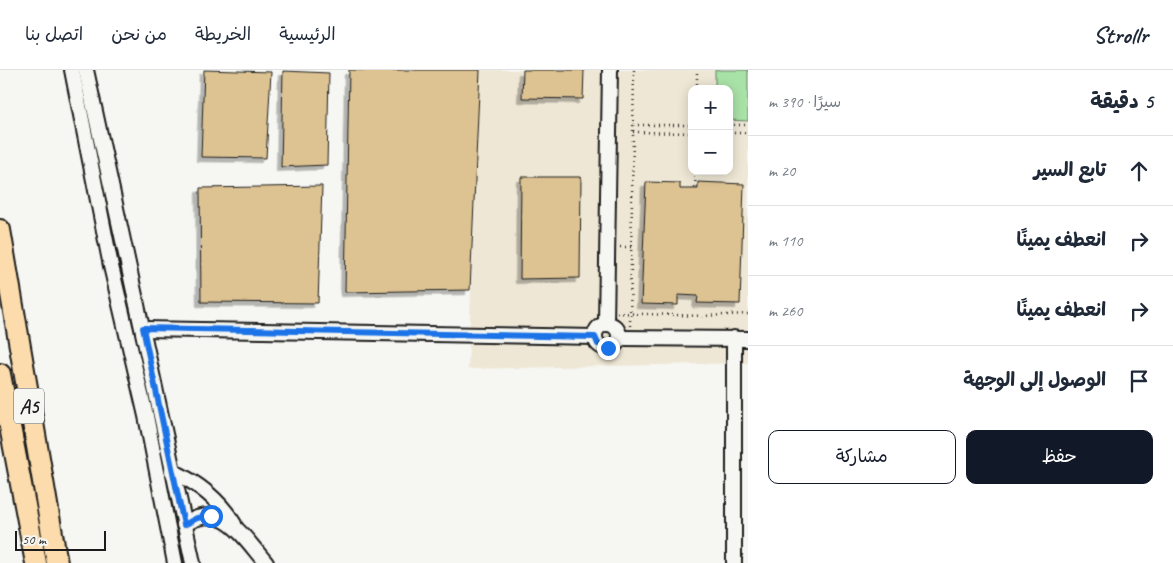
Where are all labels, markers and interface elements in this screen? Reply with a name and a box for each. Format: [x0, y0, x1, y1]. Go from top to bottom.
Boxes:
text: Strollr [1093, 20, 1148, 50]
text: اتصل بنا [25, 23, 83, 45]
text: من نحن [111, 23, 167, 45]
text: الخريطة [195, 23, 251, 45]
text: الرئيسية [279, 23, 336, 45]
map controls [688, 85, 733, 175]
button: + [688, 85, 733, 130]
text: 5 دقيقة [1090, 88, 1153, 114]
text: سيرًا · 390 m [768, 92, 841, 112]
button: − [688, 130, 733, 175]
icon: ahead [1125, 157, 1153, 185]
text: تابع السير [1034, 158, 1106, 182]
text: 20 m [768, 161, 795, 181]
icon: right [1125, 227, 1153, 255]
text: انعطف يمينًا [1017, 228, 1106, 252]
text: 110 m [768, 231, 802, 251]
icon: right [1125, 297, 1153, 325]
text: انعطف يمينًا [1017, 298, 1106, 322]
text: 260 m [768, 301, 802, 321]
route end [597, 337, 620, 360]
icon: arrive [1125, 367, 1153, 395]
text: الوصول إلى الوجهة [963, 368, 1106, 392]
road number: A5 [14, 388, 44, 424]
button: مشاركة [768, 430, 956, 484]
button: حفظ [966, 430, 1153, 484]
route start [200, 505, 223, 528]
scale bar [15, 528, 106, 551]
text: 50 m [22, 531, 46, 548]

